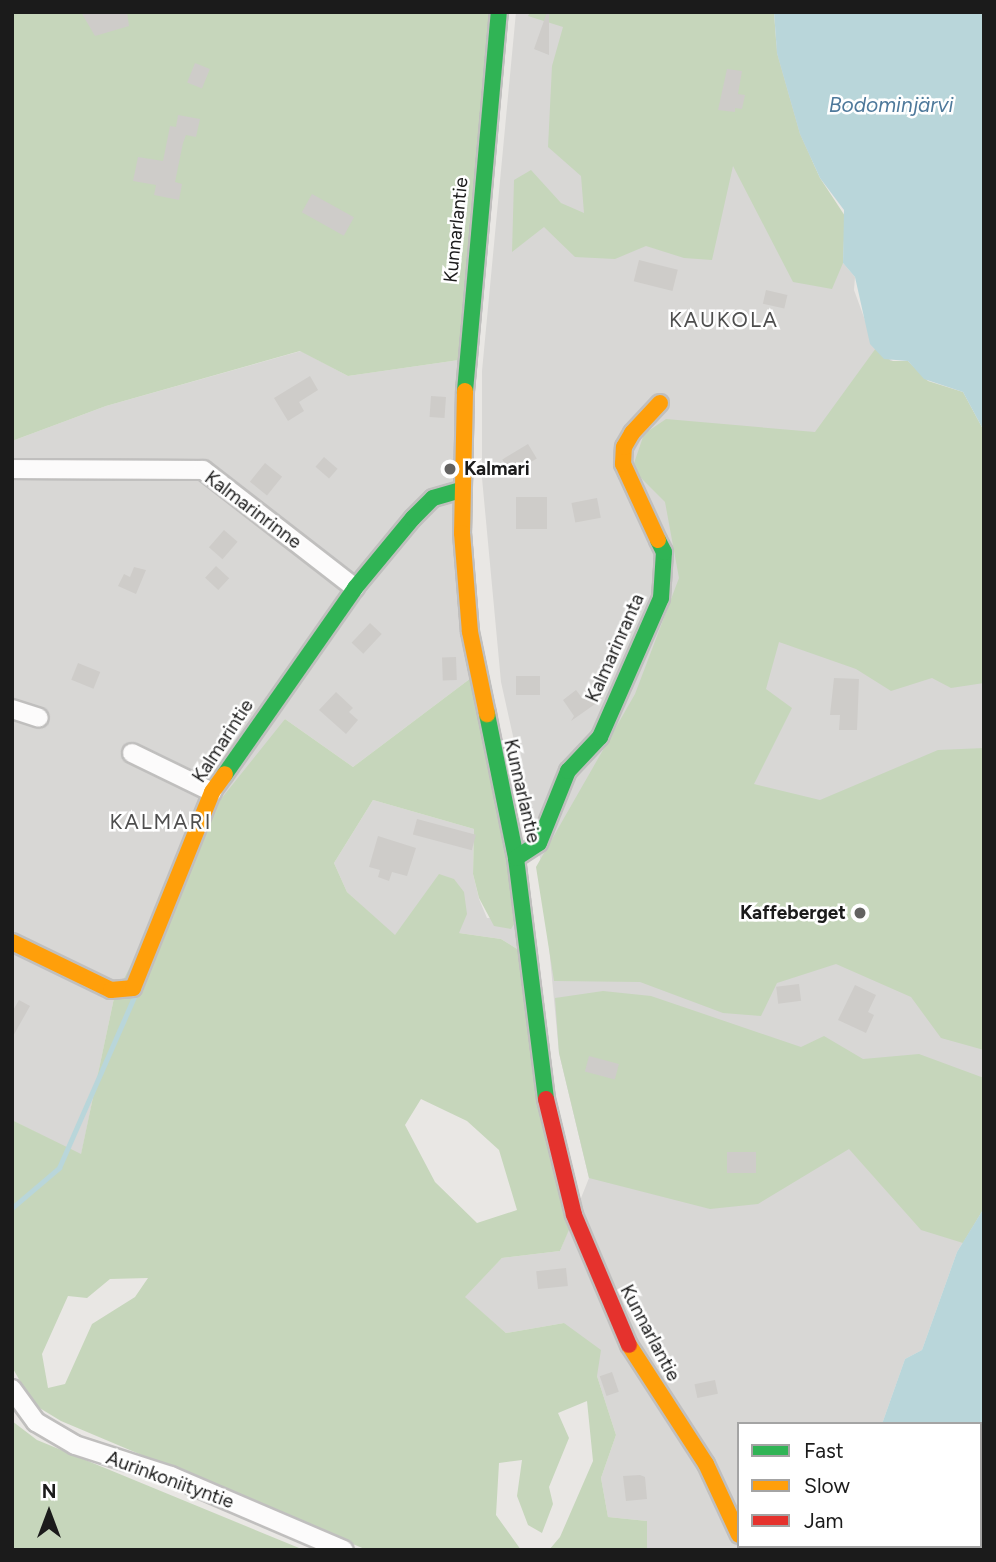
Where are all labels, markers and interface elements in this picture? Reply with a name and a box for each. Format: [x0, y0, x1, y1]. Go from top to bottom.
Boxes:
water label: Bodominjärvi [829, 92, 953, 118]
street label: Kunnarlantie [439, 176, 473, 284]
district label: KAUKOLA [670, 307, 778, 333]
place label: Kalmari [464, 458, 530, 480]
marker: Kalmari [442, 461, 458, 477]
street label: Kalmarinrinne [200, 466, 306, 554]
street label: Kalmarinranta [581, 590, 649, 706]
street label: Kalmarintie [188, 695, 258, 787]
street label: Kunnarlantie [499, 737, 545, 845]
district label: KALMARI [110, 809, 212, 835]
place label: Kaffeberget [740, 902, 846, 924]
marker: Kaffeberget [852, 905, 868, 921]
street label: Kunnarlantie [615, 1281, 685, 1385]
legend [737, 1422, 982, 1548]
text: Fast [804, 1438, 844, 1463]
street label: Aurinkoniityntie [103, 1446, 237, 1514]
text: Slow [804, 1473, 850, 1498]
north arrow [14, 1478, 84, 1548]
text: N [42, 1480, 56, 1503]
text: Jam [804, 1508, 843, 1533]

